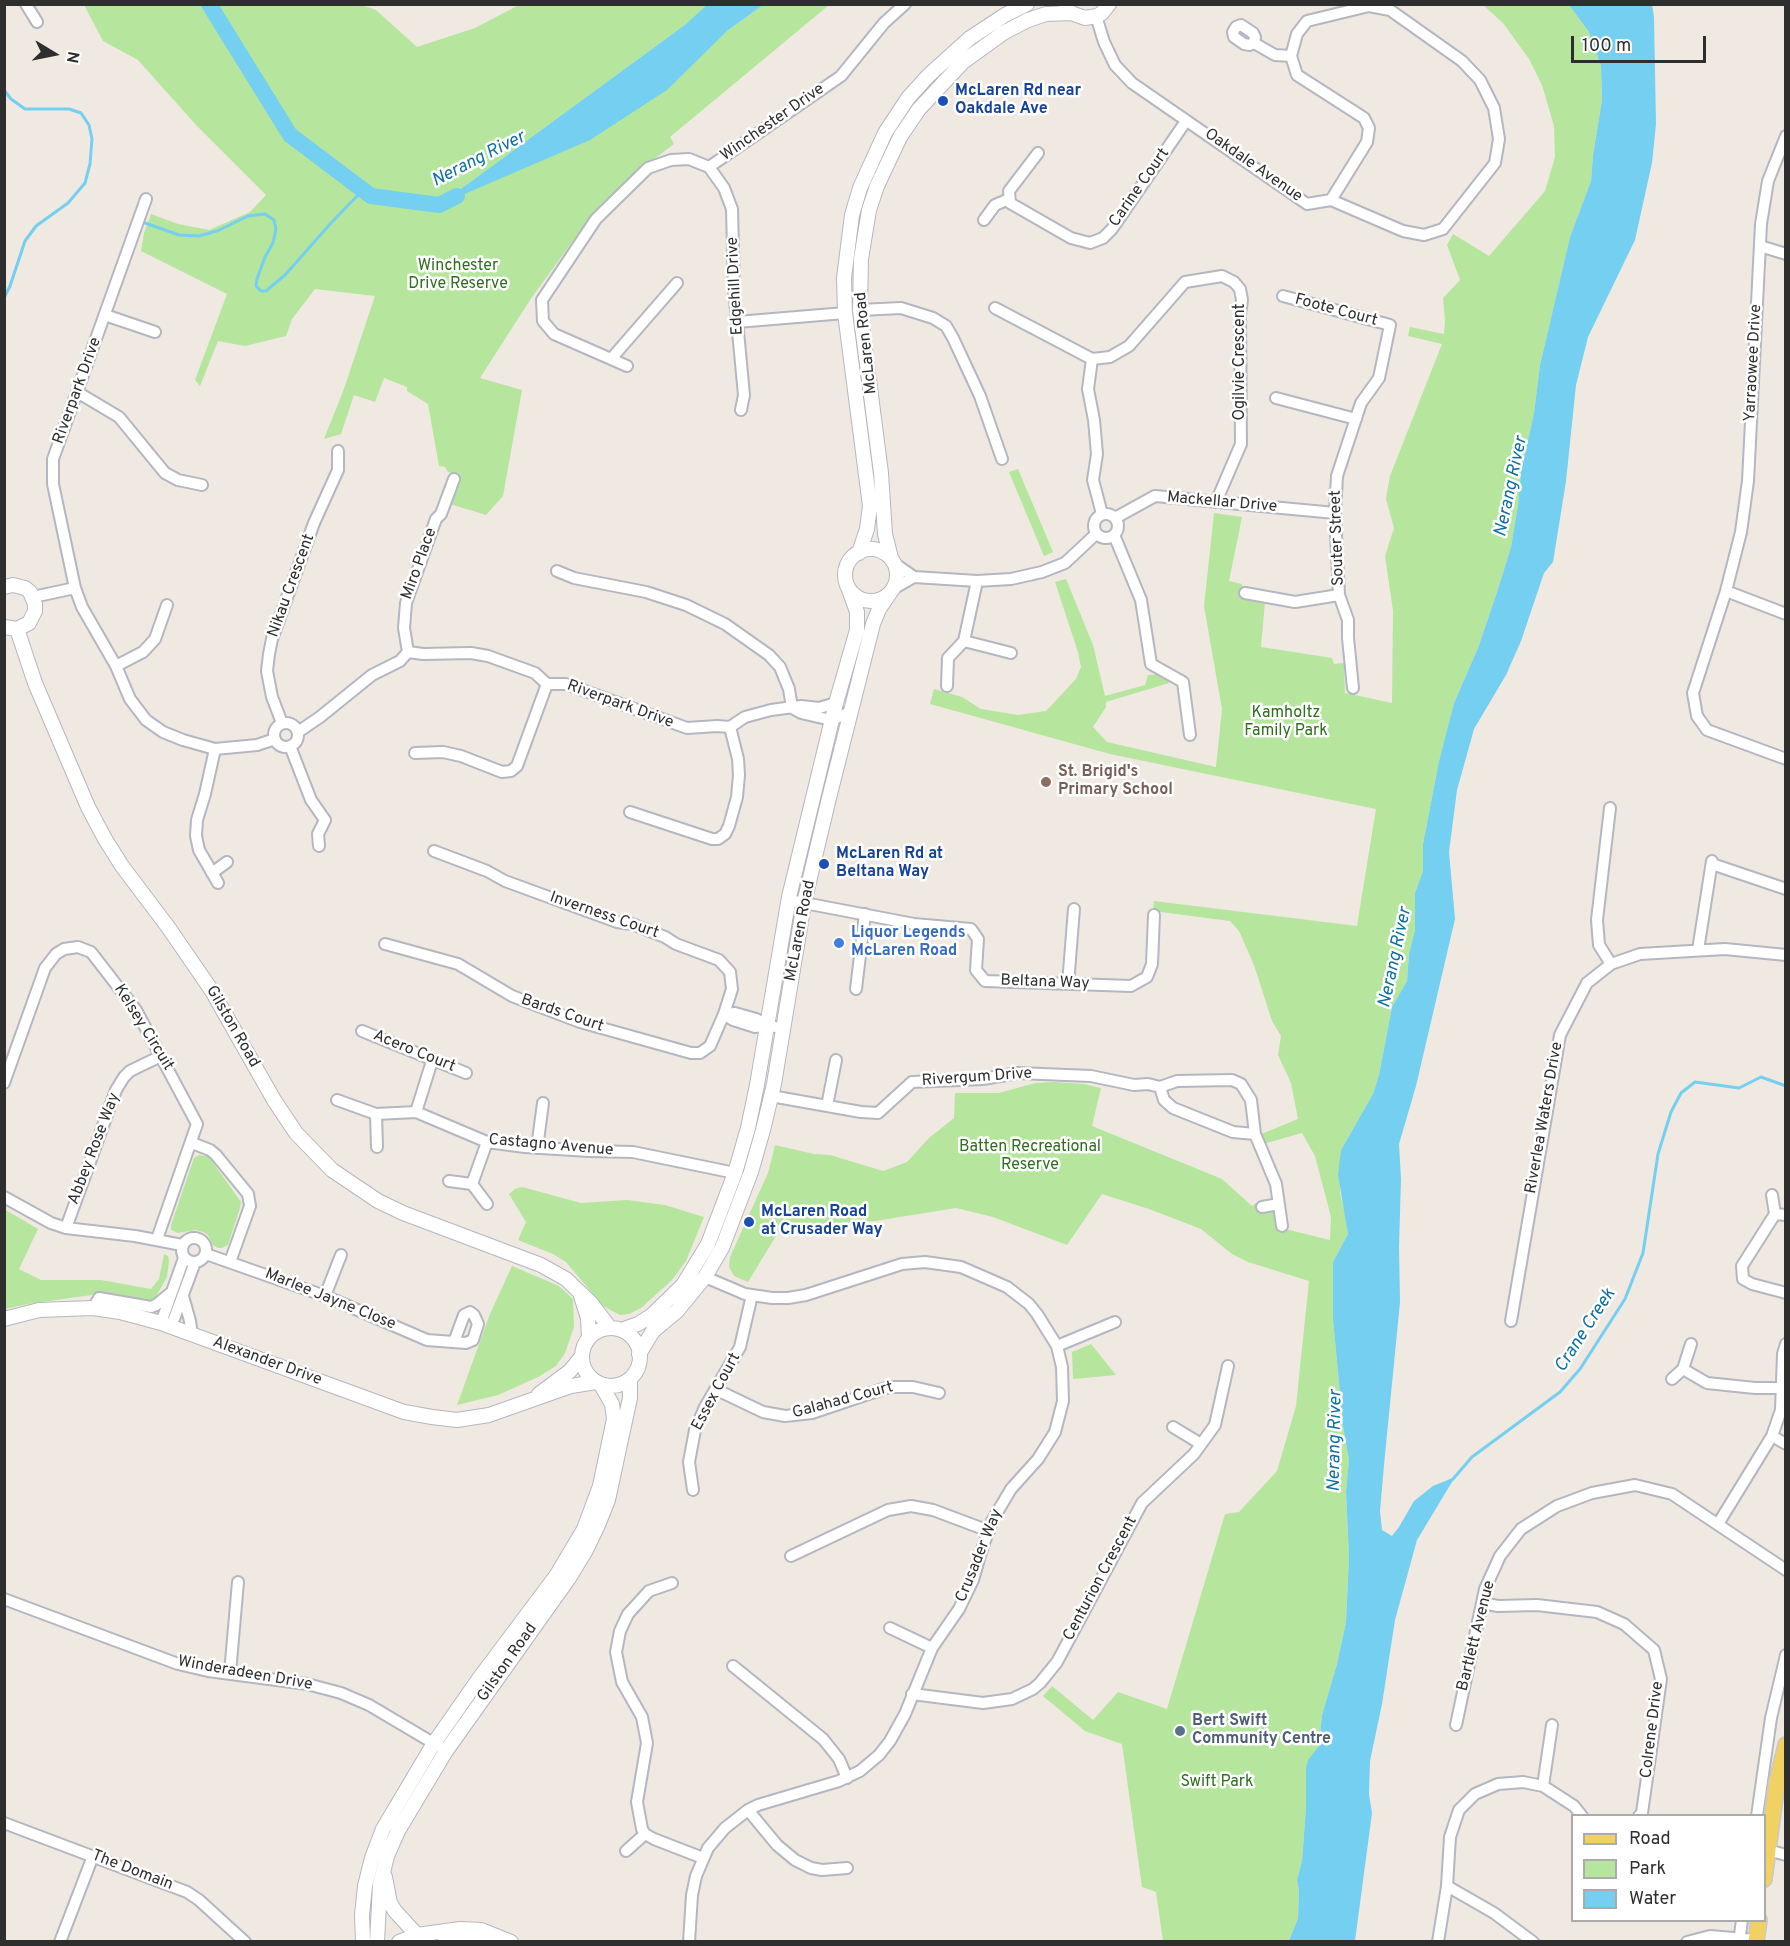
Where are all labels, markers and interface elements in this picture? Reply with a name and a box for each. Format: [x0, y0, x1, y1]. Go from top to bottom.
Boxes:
north arrow [24, 24, 84, 84]
scale bar [1574, 24, 1709, 62]
text: 100 m [1582, 35, 1631, 58]
text: N [61, 50, 83, 65]
street label: Winchester Drive [717, 80, 829, 166]
place label: McLaren Rd near Oakdale Ave [955, 82, 1081, 120]
marker: McLaren Rd near Oakdale Ave [936, 94, 950, 108]
street label: Oakdale Avenue [1200, 125, 1306, 207]
water label: Nerang River [429, 127, 529, 193]
street label: Carine Court [1106, 145, 1174, 231]
street label: Edgehill Drive [724, 236, 748, 336]
park label: Winchester Drive Reserve [408, 257, 508, 295]
street label: McLaren Road [852, 291, 882, 395]
street label: Foote Court [1293, 291, 1379, 331]
street label: Ogilvie Crescent [1231, 303, 1251, 421]
street label: Yarraowee Drive [1741, 304, 1767, 422]
street label: Riverpark Drive [50, 335, 106, 447]
water label: Nerang River [1491, 435, 1533, 539]
street label: Mackellar Drive [1166, 489, 1278, 517]
street label: Souter Street [1327, 490, 1349, 586]
street label: Miro Place [398, 525, 442, 603]
street label: Nikau Crescent [264, 532, 320, 640]
street label: Riverpark Drive [564, 677, 676, 733]
park label: Kamholtz Family Park [1244, 704, 1328, 742]
place label: St. Brigid's Primary School [1058, 763, 1173, 801]
marker: St. Brigid's Primary School [1039, 775, 1053, 789]
place label: McLaren Rd at Beltana Way [836, 845, 943, 883]
marker: McLaren Rd at Beltana Way [817, 857, 831, 871]
street label: McLaren Road [782, 879, 820, 983]
street label: Inverness Court [547, 888, 661, 944]
water label: Nerang River [1375, 906, 1417, 1010]
place label: Liquor Legends McLaren Road [851, 924, 966, 962]
marker: Liquor Legends McLaren Road [832, 936, 846, 950]
street label: Beltana Way [1000, 972, 1090, 994]
street label: Kelsey Circuit [109, 981, 177, 1075]
street label: Gilston Road [201, 983, 263, 1071]
street label: Bards Court [518, 991, 606, 1037]
street label: Acero Court [370, 1027, 458, 1077]
street label: Riverlea Waters Drive [1522, 1041, 1568, 1195]
street label: Rivergum Drive [921, 1065, 1033, 1091]
street label: Abbey Rose Way [65, 1090, 125, 1208]
street label: Castagno Avenue [488, 1131, 614, 1161]
park label: Batten Recreational Reserve [959, 1138, 1101, 1176]
place label: McLaren Road at Crusader Way [761, 1203, 883, 1241]
marker: McLaren Road at Crusader Way [742, 1215, 756, 1229]
street label: Marlee Jayne Close [262, 1265, 398, 1335]
water label: Crane Creek [1551, 1285, 1621, 1377]
street label: Alexander Drive [210, 1333, 324, 1391]
street label: Essex Court [689, 1350, 745, 1434]
street label: Galahad Court [791, 1378, 895, 1424]
water label: Nerang River [1324, 1390, 1348, 1492]
street label: Crusader Way [953, 1506, 1007, 1606]
street label: Centurion Crescent [1060, 1513, 1142, 1645]
street label: Bartlett Avenue [1454, 1579, 1500, 1693]
street label: Gilston Road [474, 1620, 542, 1706]
street label: Winderadeen Drive [176, 1653, 314, 1695]
street label: Colrene Drive [1638, 1680, 1668, 1780]
place label: Bert Swift Community Centre [1192, 1712, 1331, 1750]
marker: Bert Swift Community Centre [1173, 1724, 1187, 1738]
park label: Swift Park [1181, 1773, 1253, 1793]
legend [1571, 1814, 1766, 1922]
text: Road [1629, 1828, 1671, 1851]
street label: The Domain [89, 1847, 175, 1895]
text: Park [1629, 1858, 1666, 1881]
text: Water [1629, 1888, 1676, 1911]

